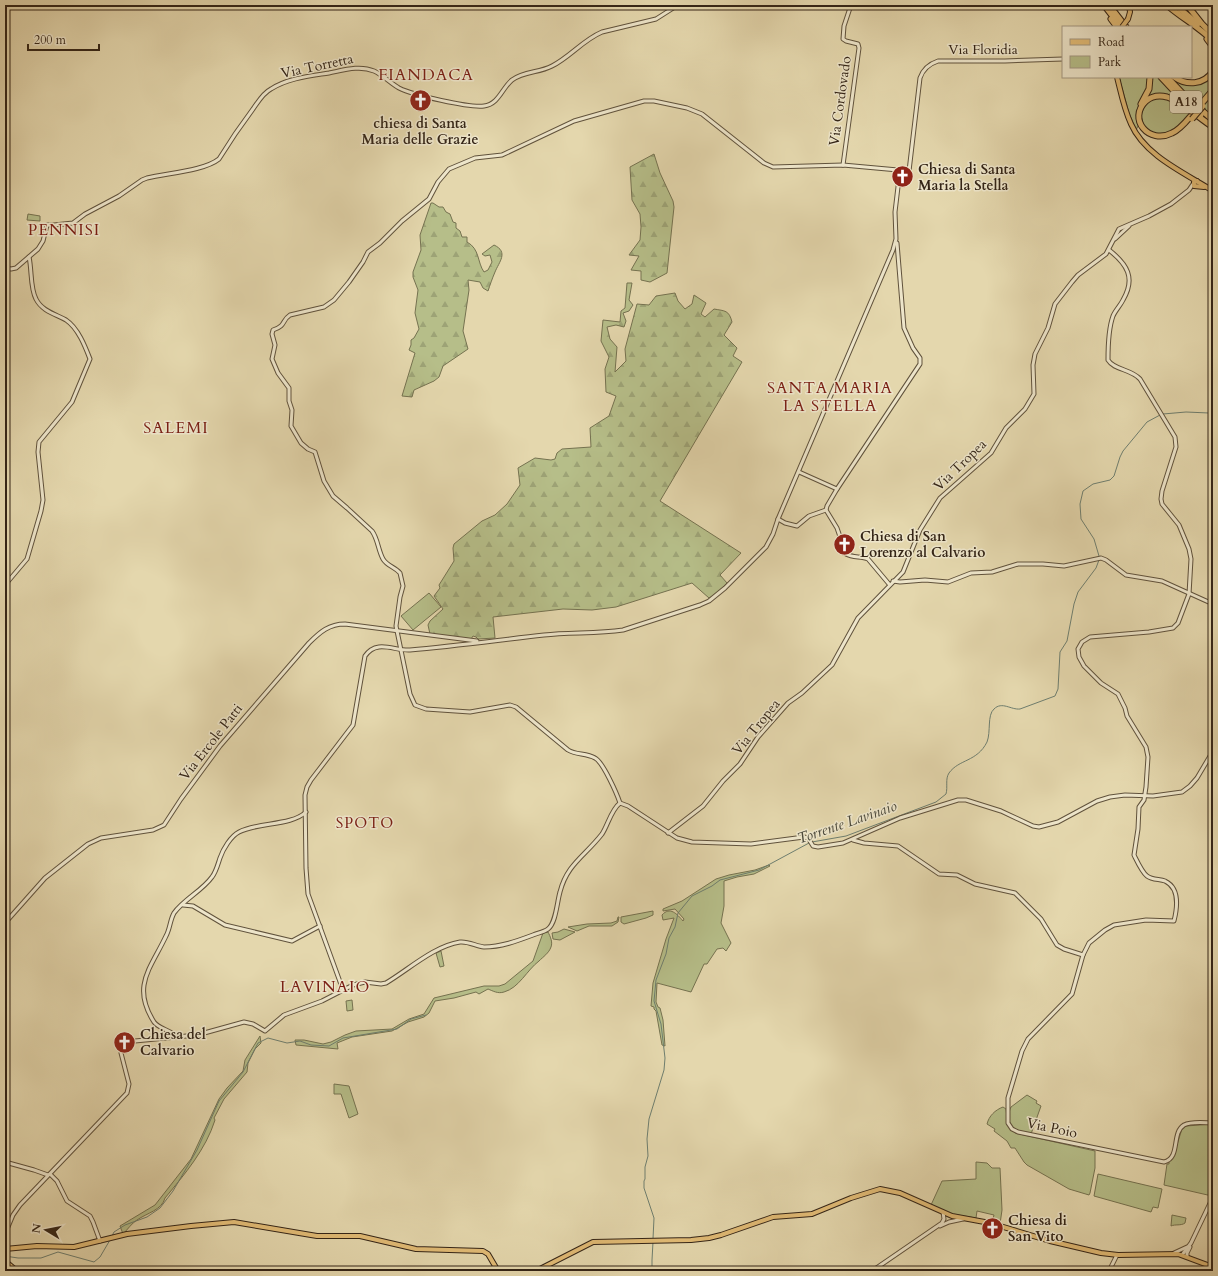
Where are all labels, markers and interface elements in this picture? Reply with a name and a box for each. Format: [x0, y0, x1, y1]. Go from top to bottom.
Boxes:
scale bar [28, 26, 99, 52]
legend [1062, 26, 1192, 78]
text: 200 m [34, 32, 67, 48]
text: Road [1098, 34, 1125, 50]
street label: Via Floridia [948, 40, 1018, 59]
street label: Via Torretta [279, 49, 355, 83]
street label: Via Cordovado [824, 54, 856, 147]
text: Park [1098, 54, 1122, 70]
district label: FIANDACA [378, 64, 474, 86]
church icon: chiesa di Santa Maria delle Grazie [407, 88, 433, 114]
road number: A18 [1170, 91, 1202, 113]
place label: chiesa di Santa Maria delle Grazie [362, 114, 478, 149]
place label: Chiesa di Santa Maria la Stella [918, 160, 1015, 195]
church icon: Chiesa di Santa Maria la Stella [889, 164, 915, 190]
district label: PENNISI [28, 219, 100, 241]
district label: SANTA MARIA LA STELLA [767, 377, 893, 417]
district label: SALEMI [143, 417, 209, 439]
street label: Via Tropea [929, 435, 991, 495]
place label: Chiesa di San Lorenzo al Calvario [860, 527, 985, 562]
church icon: Chiesa di San Lorenzo al Calvario [832, 531, 858, 557]
street label: Via Tropea [728, 695, 784, 759]
street label: Via Ercole Patti [175, 700, 247, 784]
water label: Torrente Lavinaio [794, 796, 900, 848]
district label: SPOTO [336, 813, 394, 833]
district label: LAVINAIO [280, 976, 370, 998]
place label: Chiesa del Calvario [140, 1025, 206, 1060]
church icon: Chiesa del Calvario [112, 1029, 138, 1055]
street label: Via Poio [1025, 1113, 1080, 1143]
north arrow [26, 1210, 66, 1250]
place label: Chiesa di San Vito [1008, 1211, 1067, 1246]
church icon: Chiesa di San Vito [979, 1215, 1005, 1241]
text: N [28, 1222, 45, 1234]

